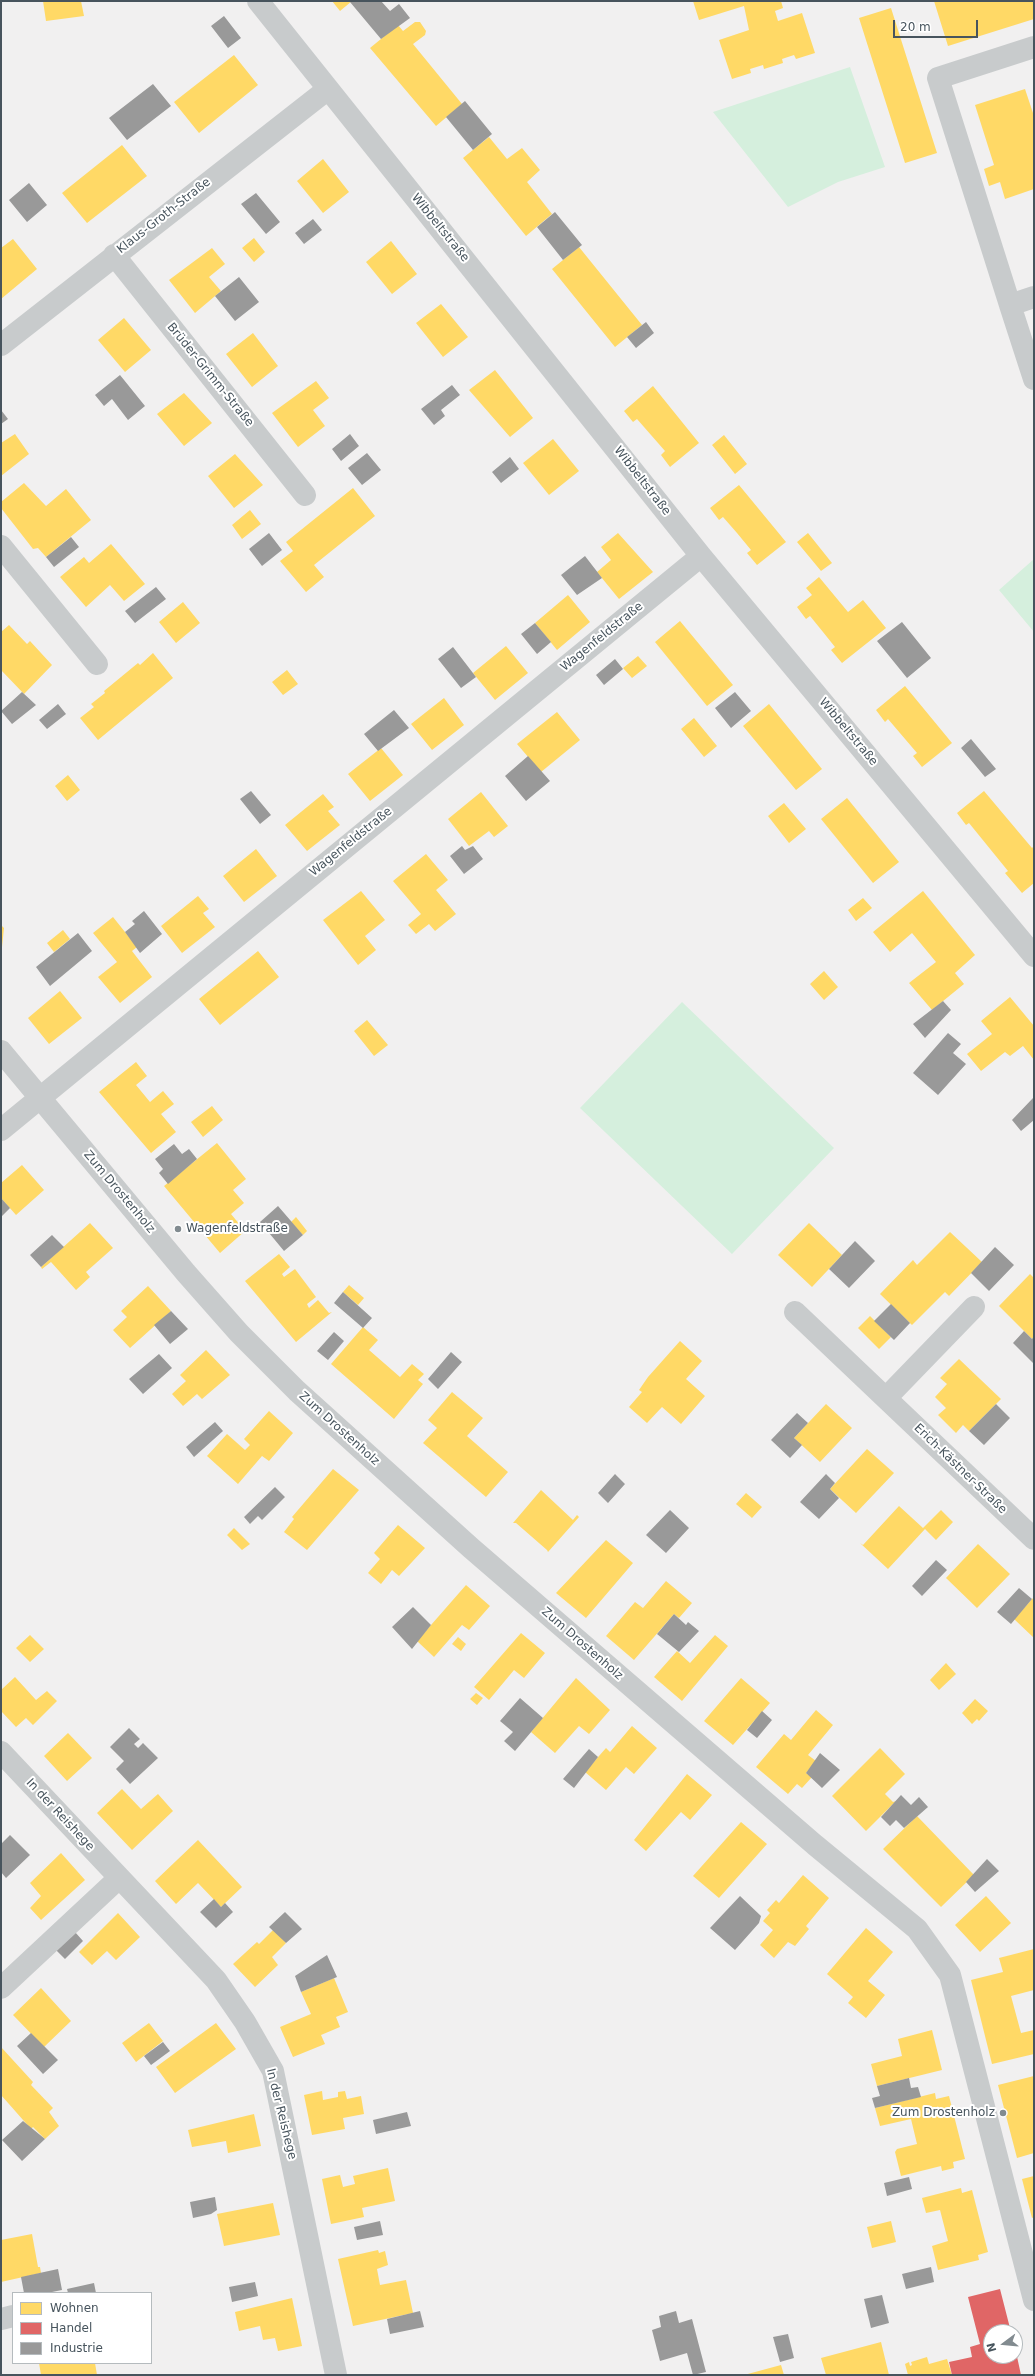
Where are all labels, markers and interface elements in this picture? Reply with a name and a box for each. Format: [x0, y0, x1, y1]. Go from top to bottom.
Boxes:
scale bar [895, 12, 980, 38]
text: 20 m [900, 20, 931, 34]
street label: Klaus-Groth-Straße [114, 175, 214, 257]
street label: Wibbeltstraße [408, 191, 472, 265]
street label: Brüder-Grimm-Straße [164, 320, 256, 430]
street label: Wibbeltstraße [611, 444, 673, 518]
street label: Wagenfeldstraße [558, 599, 646, 675]
street label: Wibbeltstraße [816, 695, 880, 769]
street label: Wagenfeldstraße [307, 804, 395, 880]
street label: Zum Drostenholz [80, 1148, 158, 1236]
place label: Wagenfeldstraße [186, 1222, 288, 1236]
marker: Wagenfeldstraße [173, 1224, 183, 1234]
street label: Zum Drostenholz [296, 1389, 382, 1469]
street label: Erich-Kästner-Straße [911, 1421, 1009, 1517]
street label: Zum Drostenholz [538, 1605, 626, 1683]
street label: In der Reishege [23, 1776, 97, 1854]
street label: In der Reishege [263, 2067, 299, 2161]
place label: Zum Drostenholz [892, 2106, 995, 2120]
marker: Zum Drostenholz [998, 2108, 1008, 2118]
legend [12, 2292, 152, 2364]
text: Wohnen [50, 2301, 99, 2315]
text: Handel [50, 2321, 92, 2335]
north arrow [983, 2324, 1023, 2364]
text: Industrie [50, 2341, 103, 2355]
text: N [984, 2341, 999, 2353]

